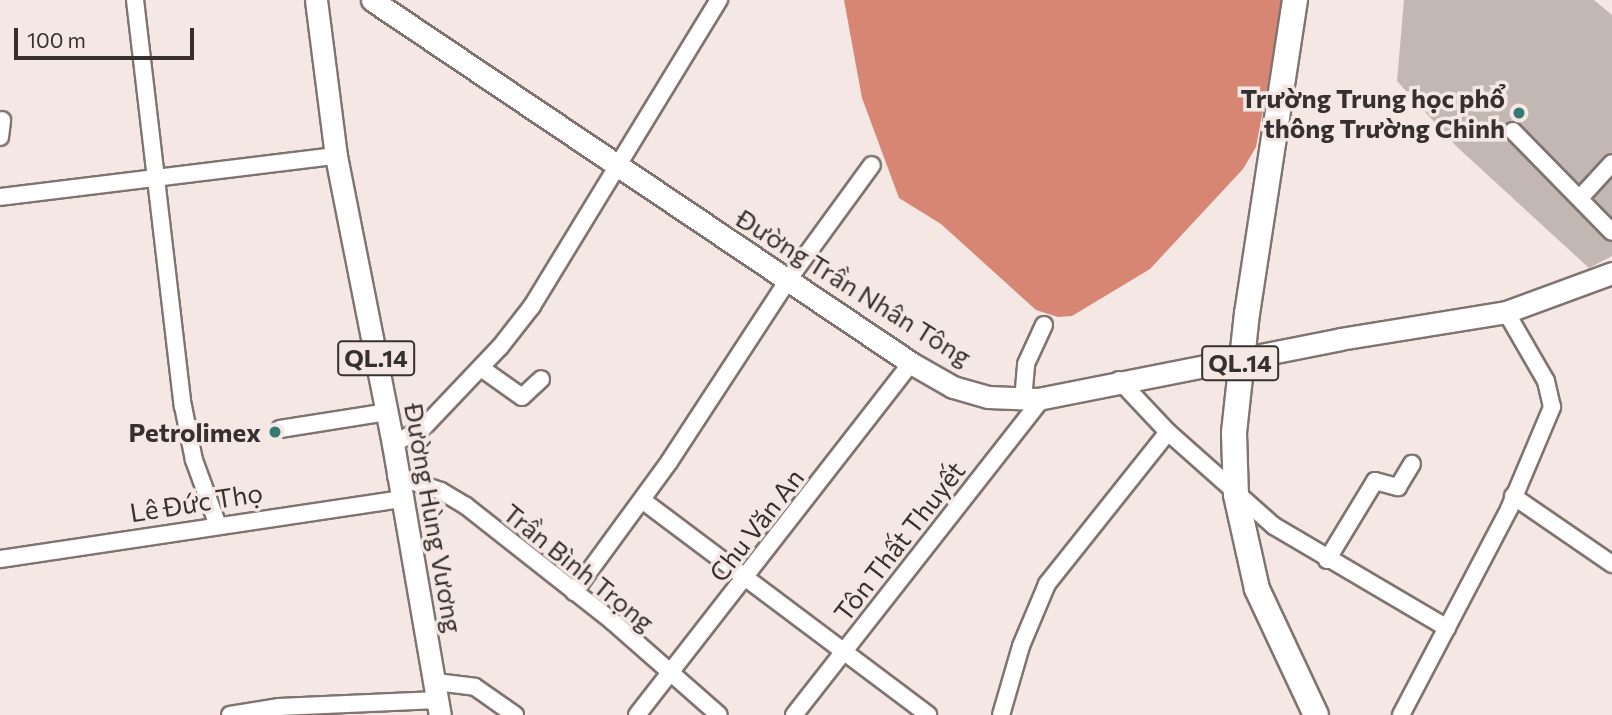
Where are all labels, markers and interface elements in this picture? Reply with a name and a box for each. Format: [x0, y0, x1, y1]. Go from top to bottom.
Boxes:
scale bar [18, 14, 198, 58]
text: 100 m [27, 27, 86, 52]
place label: Trường Trung học phổ thông Trường Chinh [1241, 82, 1505, 144]
marker: Trường Trung học phổ thông Trường Chinh [1511, 105, 1527, 121]
street label: Đường Trần Nhân Tông [731, 202, 977, 372]
road number: QL.14 [336, 338, 416, 379]
road number: QL.14 [1200, 342, 1280, 384]
street label: Đường Hùng Vương [398, 401, 470, 635]
place label: Petrolimex [129, 416, 261, 448]
marker: Petrolimex [267, 424, 283, 440]
street label: Tôn Thất Thuyết [827, 455, 971, 627]
street label: Chu Văn An [702, 462, 810, 588]
street label: Lê Đức Thọ [127, 476, 265, 528]
street label: Trần Bình Trọng [497, 497, 661, 637]

